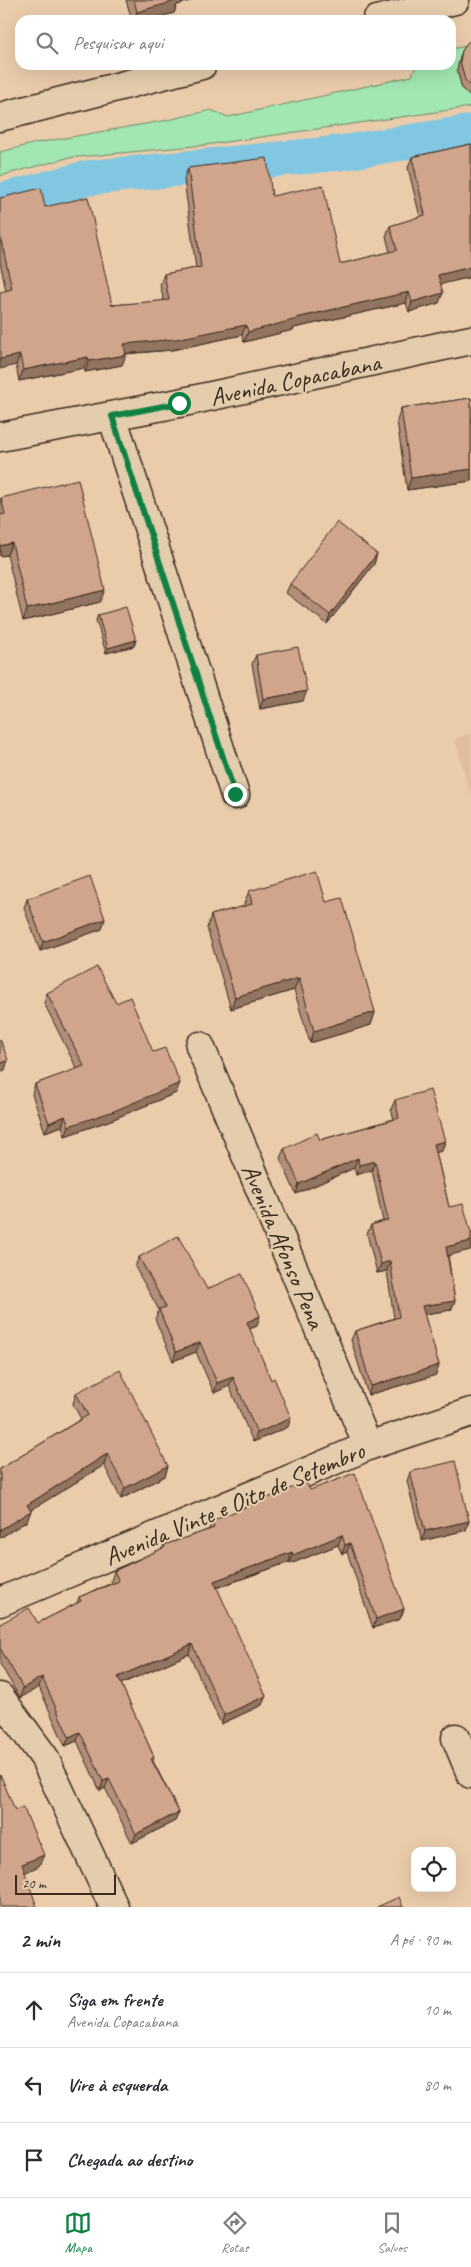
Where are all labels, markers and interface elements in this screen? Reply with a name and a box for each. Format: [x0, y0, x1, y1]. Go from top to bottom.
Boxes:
search box [15, 15, 456, 70]
icon: search [33, 29, 61, 57]
text: Pesquisar aqui [73, 31, 163, 55]
street label: Avenida Copacabana [207, 346, 385, 414]
route start [168, 392, 191, 415]
route end [224, 783, 247, 806]
street label: Avenida Afonso Pena [234, 1159, 333, 1336]
street label: Avenida Vinte e Oito de Setembro [100, 1434, 370, 1573]
map controls [411, 1847, 456, 1892]
button: locate [411, 1847, 456, 1892]
scale bar [15, 1872, 116, 1895]
text: 20 m [22, 1875, 46, 1892]
text: 2 min [20, 1927, 60, 1953]
text: A pé · 90 m [390, 1930, 451, 1950]
text: Siga em frente [67, 1988, 163, 2012]
icon: ahead [20, 1996, 48, 2024]
text: 10 m [424, 2000, 451, 2020]
text: Avenida Copacabana [67, 2012, 178, 2032]
icon: left [20, 2071, 48, 2099]
text: Vire à esquerda [67, 2073, 167, 2097]
text: 80 m [424, 2075, 451, 2095]
icon: arrive [20, 2146, 48, 2174]
text: Chegada ao destino [67, 2148, 193, 2172]
tab: Mapa [64, 2209, 92, 2256]
tab: Rotas [221, 2209, 249, 2256]
tab: Salvos [377, 2209, 407, 2256]

